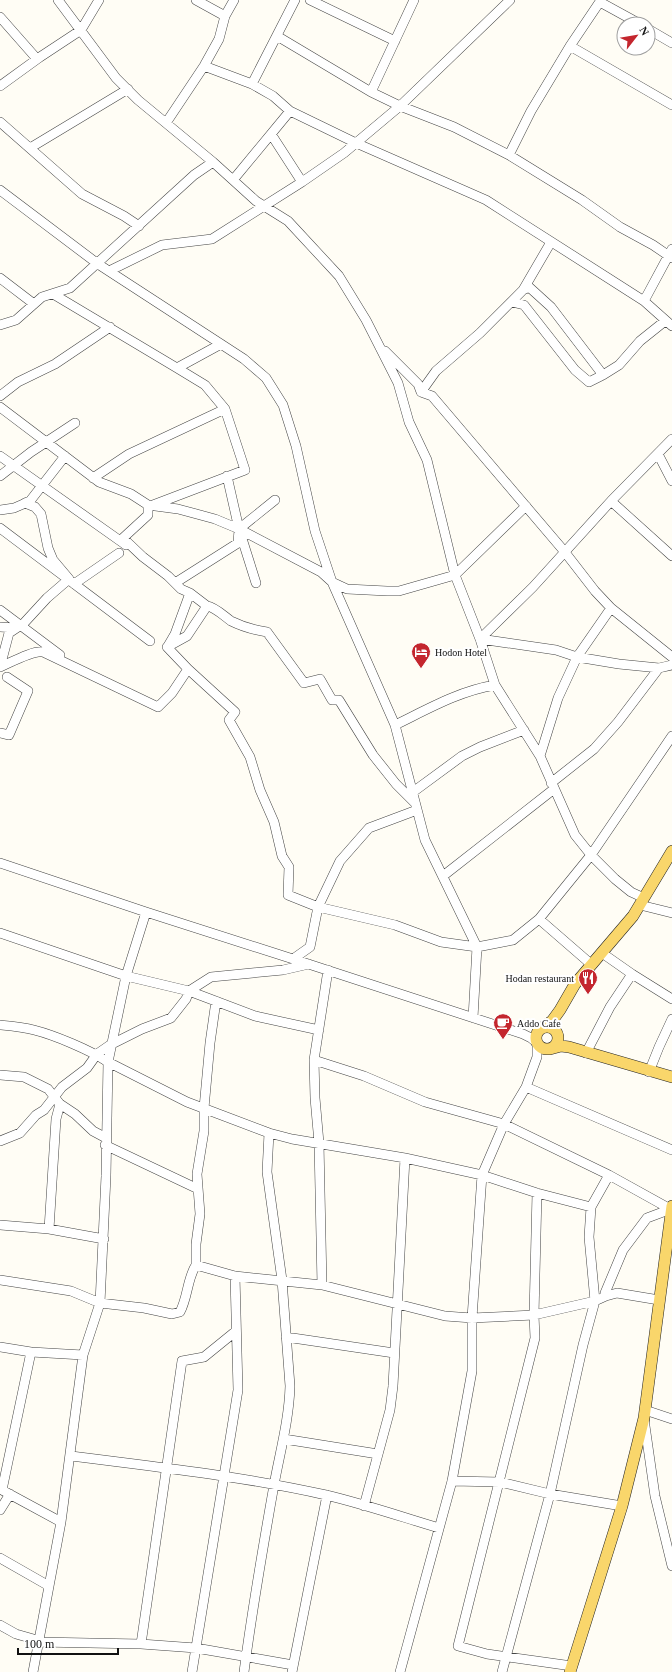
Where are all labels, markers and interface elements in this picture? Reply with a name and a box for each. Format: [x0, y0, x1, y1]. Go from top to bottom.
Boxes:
north arrow [616, 16, 656, 56]
text: N [637, 24, 652, 37]
hotel icon: Hodon Hotel [410, 641, 432, 669]
place label: Hodon Hotel [435, 647, 487, 658]
restaurant icon: Hodan restaurant [577, 967, 599, 995]
place label: Hodan restaurant [505, 973, 574, 984]
cafe icon: Addo Cafe [492, 1012, 514, 1040]
place label: Addo Cafe [517, 1018, 561, 1029]
scale bar [18, 1630, 118, 1656]
text: 100 m [24, 1637, 55, 1651]

